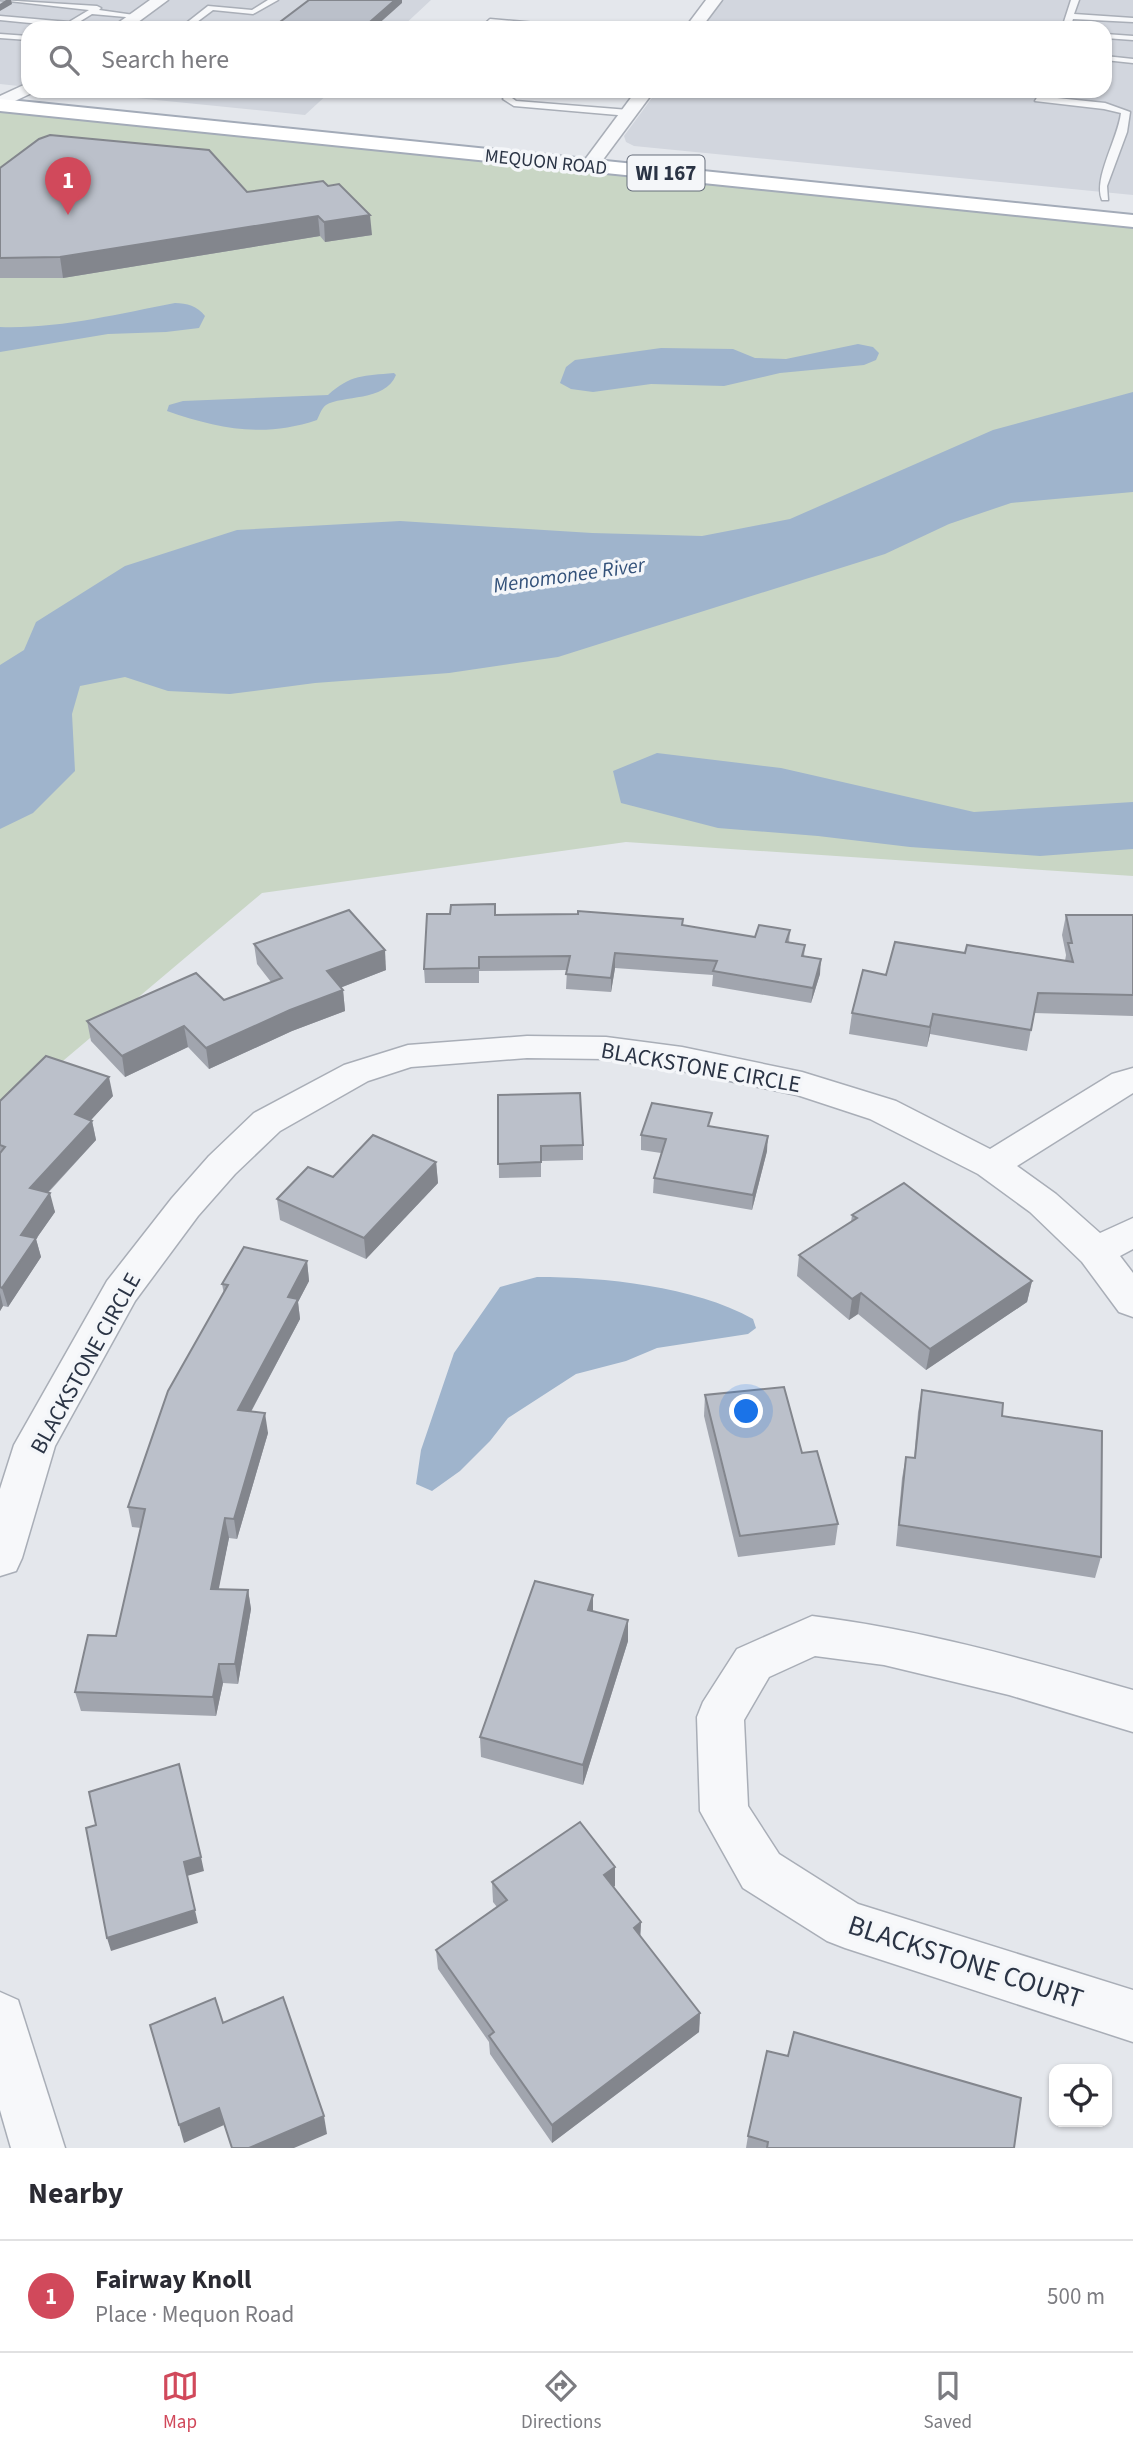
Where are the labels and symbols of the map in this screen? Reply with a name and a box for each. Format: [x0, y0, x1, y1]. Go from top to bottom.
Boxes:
street label: MEQUON ROAD [483, 143, 608, 182]
road number: WI 167 [628, 156, 704, 190]
pin: 1 [45, 157, 91, 215]
water label: Menomonee River [491, 549, 648, 600]
street label: BLACKSTONE CIRCLE [598, 1034, 803, 1101]
street label: BLACKSTONE CIRCLE [22, 1267, 149, 1460]
your location [729, 1394, 763, 1428]
street label: BLACKSTONE COURT [843, 1905, 1088, 2019]

